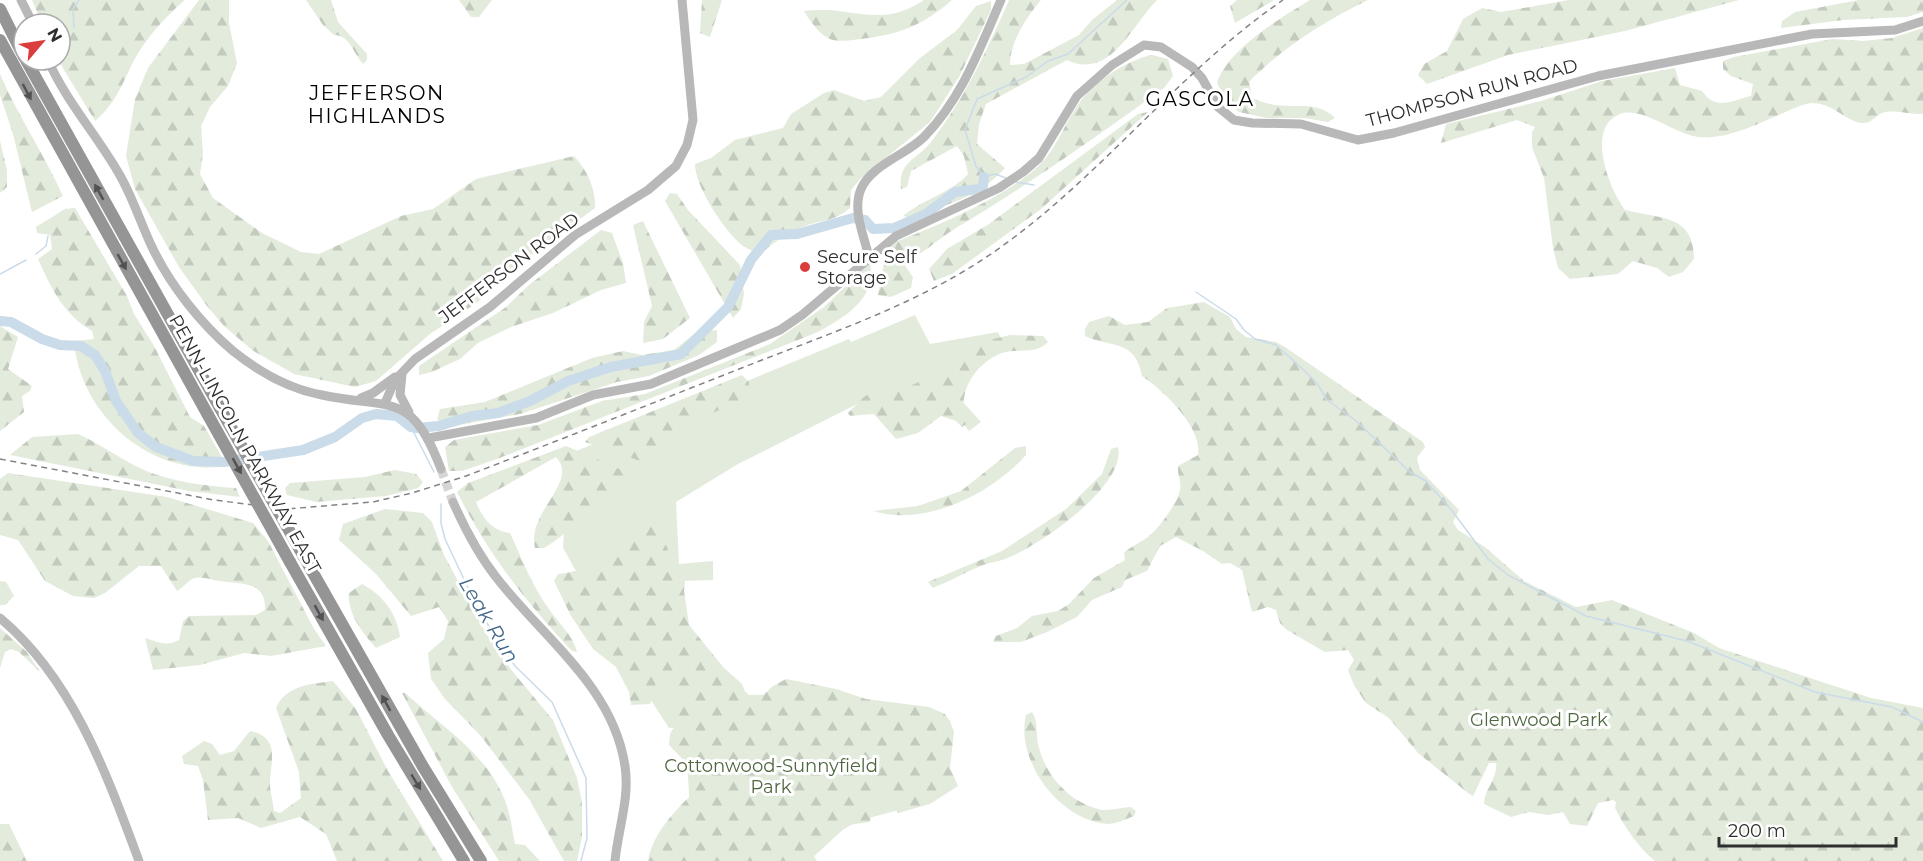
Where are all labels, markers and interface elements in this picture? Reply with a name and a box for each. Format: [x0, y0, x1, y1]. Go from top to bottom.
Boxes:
north arrow [12, 12, 72, 72]
text: N [43, 25, 66, 45]
street label: THOMPSON RUN ROAD [1364, 54, 1580, 132]
district label: JEFFERSON HIGHLANDS [308, 81, 446, 128]
one-way arrow [22, 84, 32, 101]
district label: GASCOLA [1146, 87, 1254, 111]
one-way arrow [94, 183, 104, 200]
street label: JEFFERSON ROAD [434, 208, 584, 329]
place label: Secure Self Storage [817, 246, 918, 289]
one-way arrow [117, 254, 127, 271]
marker: Secure Self Storage [798, 260, 812, 274]
street label: PENN-LINCOLN PARKWAY EAST [164, 311, 326, 578]
one-way arrow [232, 458, 242, 475]
water label: Leak Run [454, 573, 524, 667]
one-way arrow [314, 604, 324, 621]
one-way arrow [381, 694, 391, 711]
park label: Glenwood Park [1470, 709, 1608, 731]
park label: Cottonwood-Sunnyfield Park [664, 755, 878, 798]
one-way arrow [410, 774, 421, 790]
scale bar [1719, 810, 1896, 848]
text: 200 m [1728, 820, 1786, 842]

